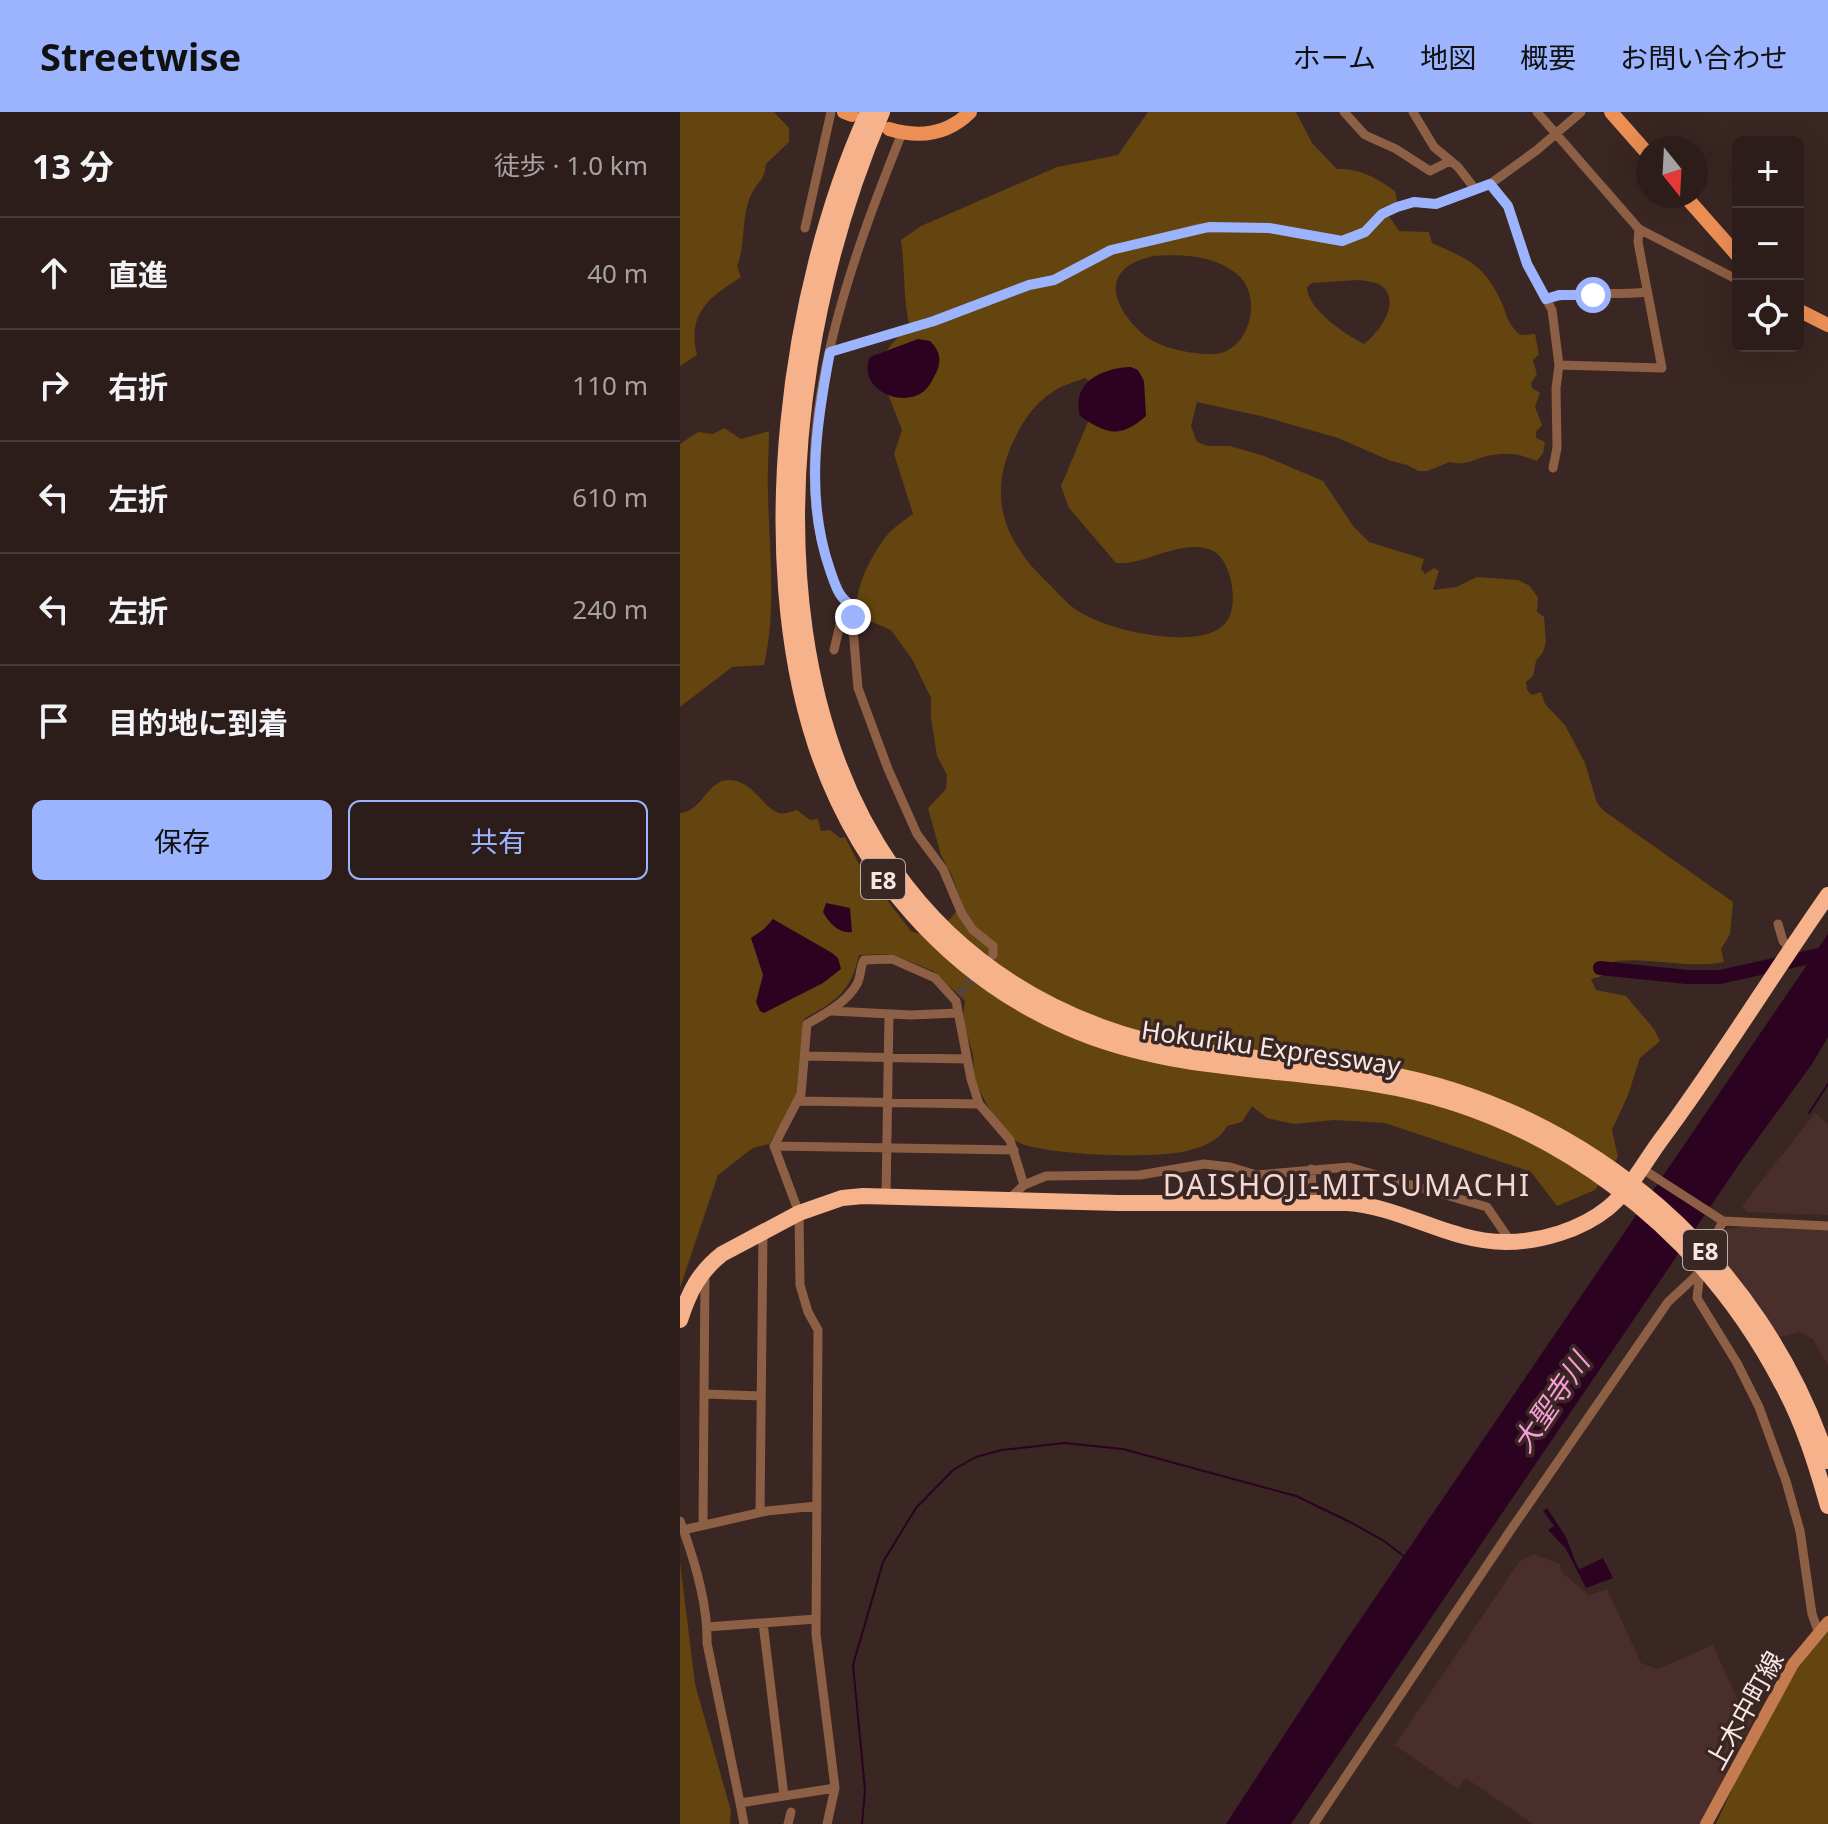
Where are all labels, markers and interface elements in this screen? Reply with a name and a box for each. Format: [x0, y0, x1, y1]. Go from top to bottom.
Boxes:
text: Streetwise [40, 30, 241, 82]
text: ホーム [1293, 38, 1376, 76]
text: 地図 [1420, 38, 1476, 76]
text: 概要 [1520, 38, 1576, 76]
text: お問い合わせ [1620, 38, 1788, 76]
north arrow [1636, 136, 1708, 208]
map controls [1732, 136, 1804, 352]
button: + [1732, 136, 1804, 208]
text: 13 分 [32, 143, 114, 189]
text: 徒歩 · 1.0 km [494, 147, 648, 183]
button: − [1732, 208, 1804, 280]
icon: ahead [32, 251, 76, 295]
text: 直進 [108, 254, 168, 295]
text: 40 m [587, 255, 648, 291]
route start [1575, 277, 1611, 313]
button: locate [1732, 280, 1804, 352]
icon: right [32, 363, 76, 407]
text: 右折 [108, 366, 168, 407]
text: 110 m [572, 367, 648, 403]
icon: left [32, 475, 76, 519]
text: 左折 [108, 478, 168, 519]
text: 610 m [572, 479, 648, 515]
icon: left [32, 587, 76, 631]
text: 左折 [108, 590, 168, 631]
text: 240 m [572, 591, 648, 627]
route end [835, 599, 871, 635]
icon: arrive [32, 699, 76, 743]
text: 目的地に到着 [108, 702, 288, 743]
button: 保存 [32, 800, 332, 880]
button: 共有 [348, 800, 648, 880]
road number: E8 [861, 859, 905, 899]
street label: Hokuriku Expressway [1139, 1011, 1404, 1083]
district label: DAISHOJI-MITSUMACHI [1163, 1164, 1531, 1205]
road number: E8 [1683, 1230, 1727, 1270]
water label: 大聖寺川 [1503, 1342, 1599, 1459]
street label: 上木中町線 [1697, 1644, 1791, 1776]

